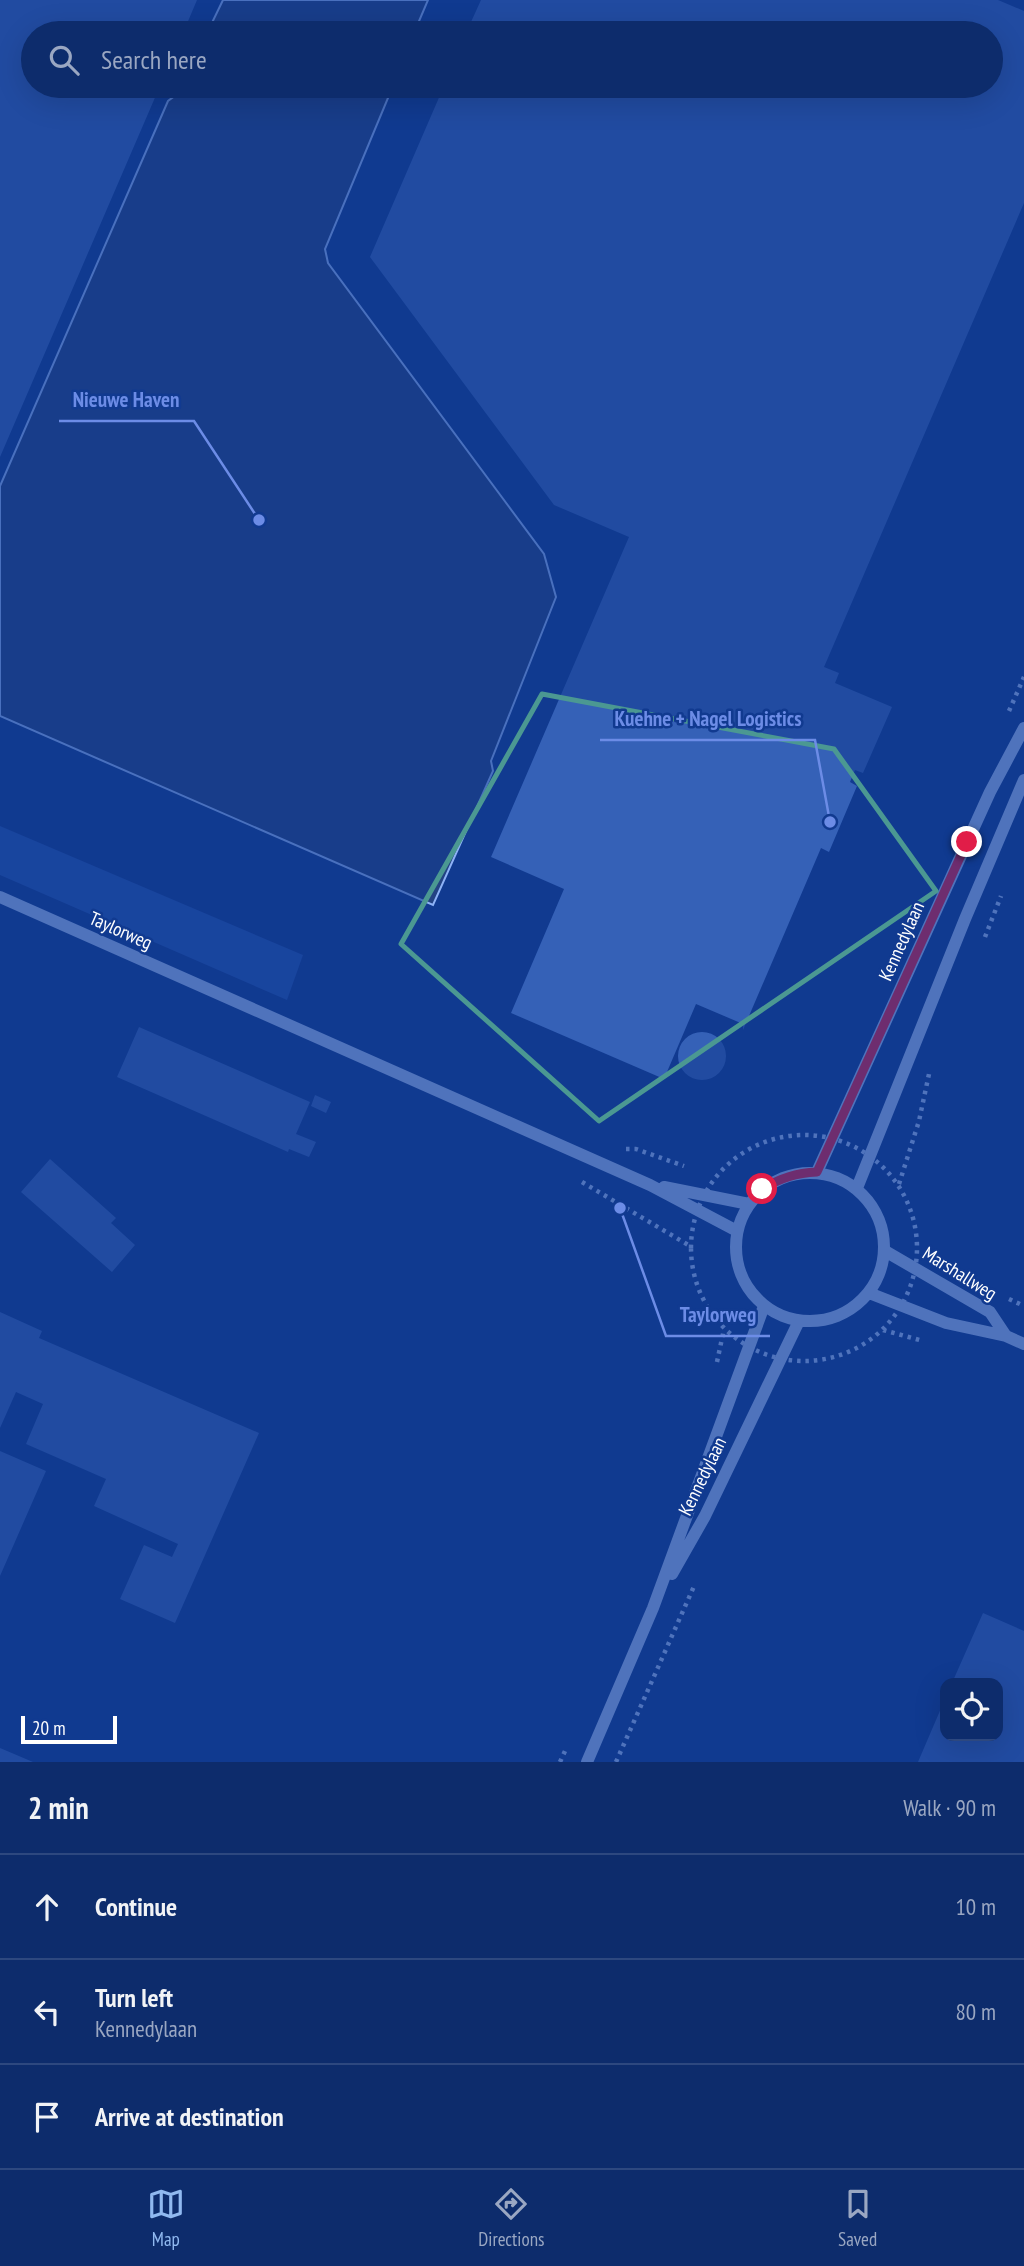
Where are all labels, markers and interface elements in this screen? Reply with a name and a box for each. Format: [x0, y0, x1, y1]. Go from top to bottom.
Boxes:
search box [21, 21, 1003, 98]
icon: search [45, 41, 83, 79]
text: Search here [101, 43, 207, 76]
callout: Nieuwe Haven [59, 379, 194, 421]
text: Nieuwe Haven [73, 386, 179, 413]
callout: Kuehne + Nagel Logistics [600, 698, 815, 740]
text: Kuehne + Nagel Logistics [614, 705, 802, 732]
route end [951, 826, 982, 857]
street label: Kennedylaan [873, 898, 929, 984]
street label: Taylorweg [86, 906, 156, 954]
route start [746, 1173, 777, 1204]
street label: Marshallweg [918, 1241, 1002, 1305]
callout: Taylorweg [666, 1294, 770, 1336]
text: Taylorweg [680, 1301, 756, 1328]
street label: Kennedylaan [673, 1433, 731, 1519]
map controls [940, 1678, 1003, 1741]
button: locate [940, 1678, 1003, 1741]
scale bar [21, 1713, 117, 1745]
text: 20 m [32, 1716, 66, 1740]
text: 2 min [28, 1788, 89, 1827]
text: Walk · 90 m [903, 1793, 996, 1822]
icon: ahead [28, 1888, 66, 1926]
text: Continue [95, 1890, 177, 1923]
text: 10 m [955, 1892, 996, 1921]
text: Turn left [95, 1981, 173, 2014]
icon: left [28, 1993, 66, 2031]
text: 80 m [955, 1997, 996, 2026]
text: Kennedylaan [95, 2014, 197, 2043]
icon: arrive [28, 2098, 66, 2136]
text: Arrive at destination [95, 2100, 284, 2133]
tab: Map [147, 2185, 185, 2251]
tab: Directions [478, 2185, 544, 2251]
tab: Saved [838, 2185, 877, 2251]

